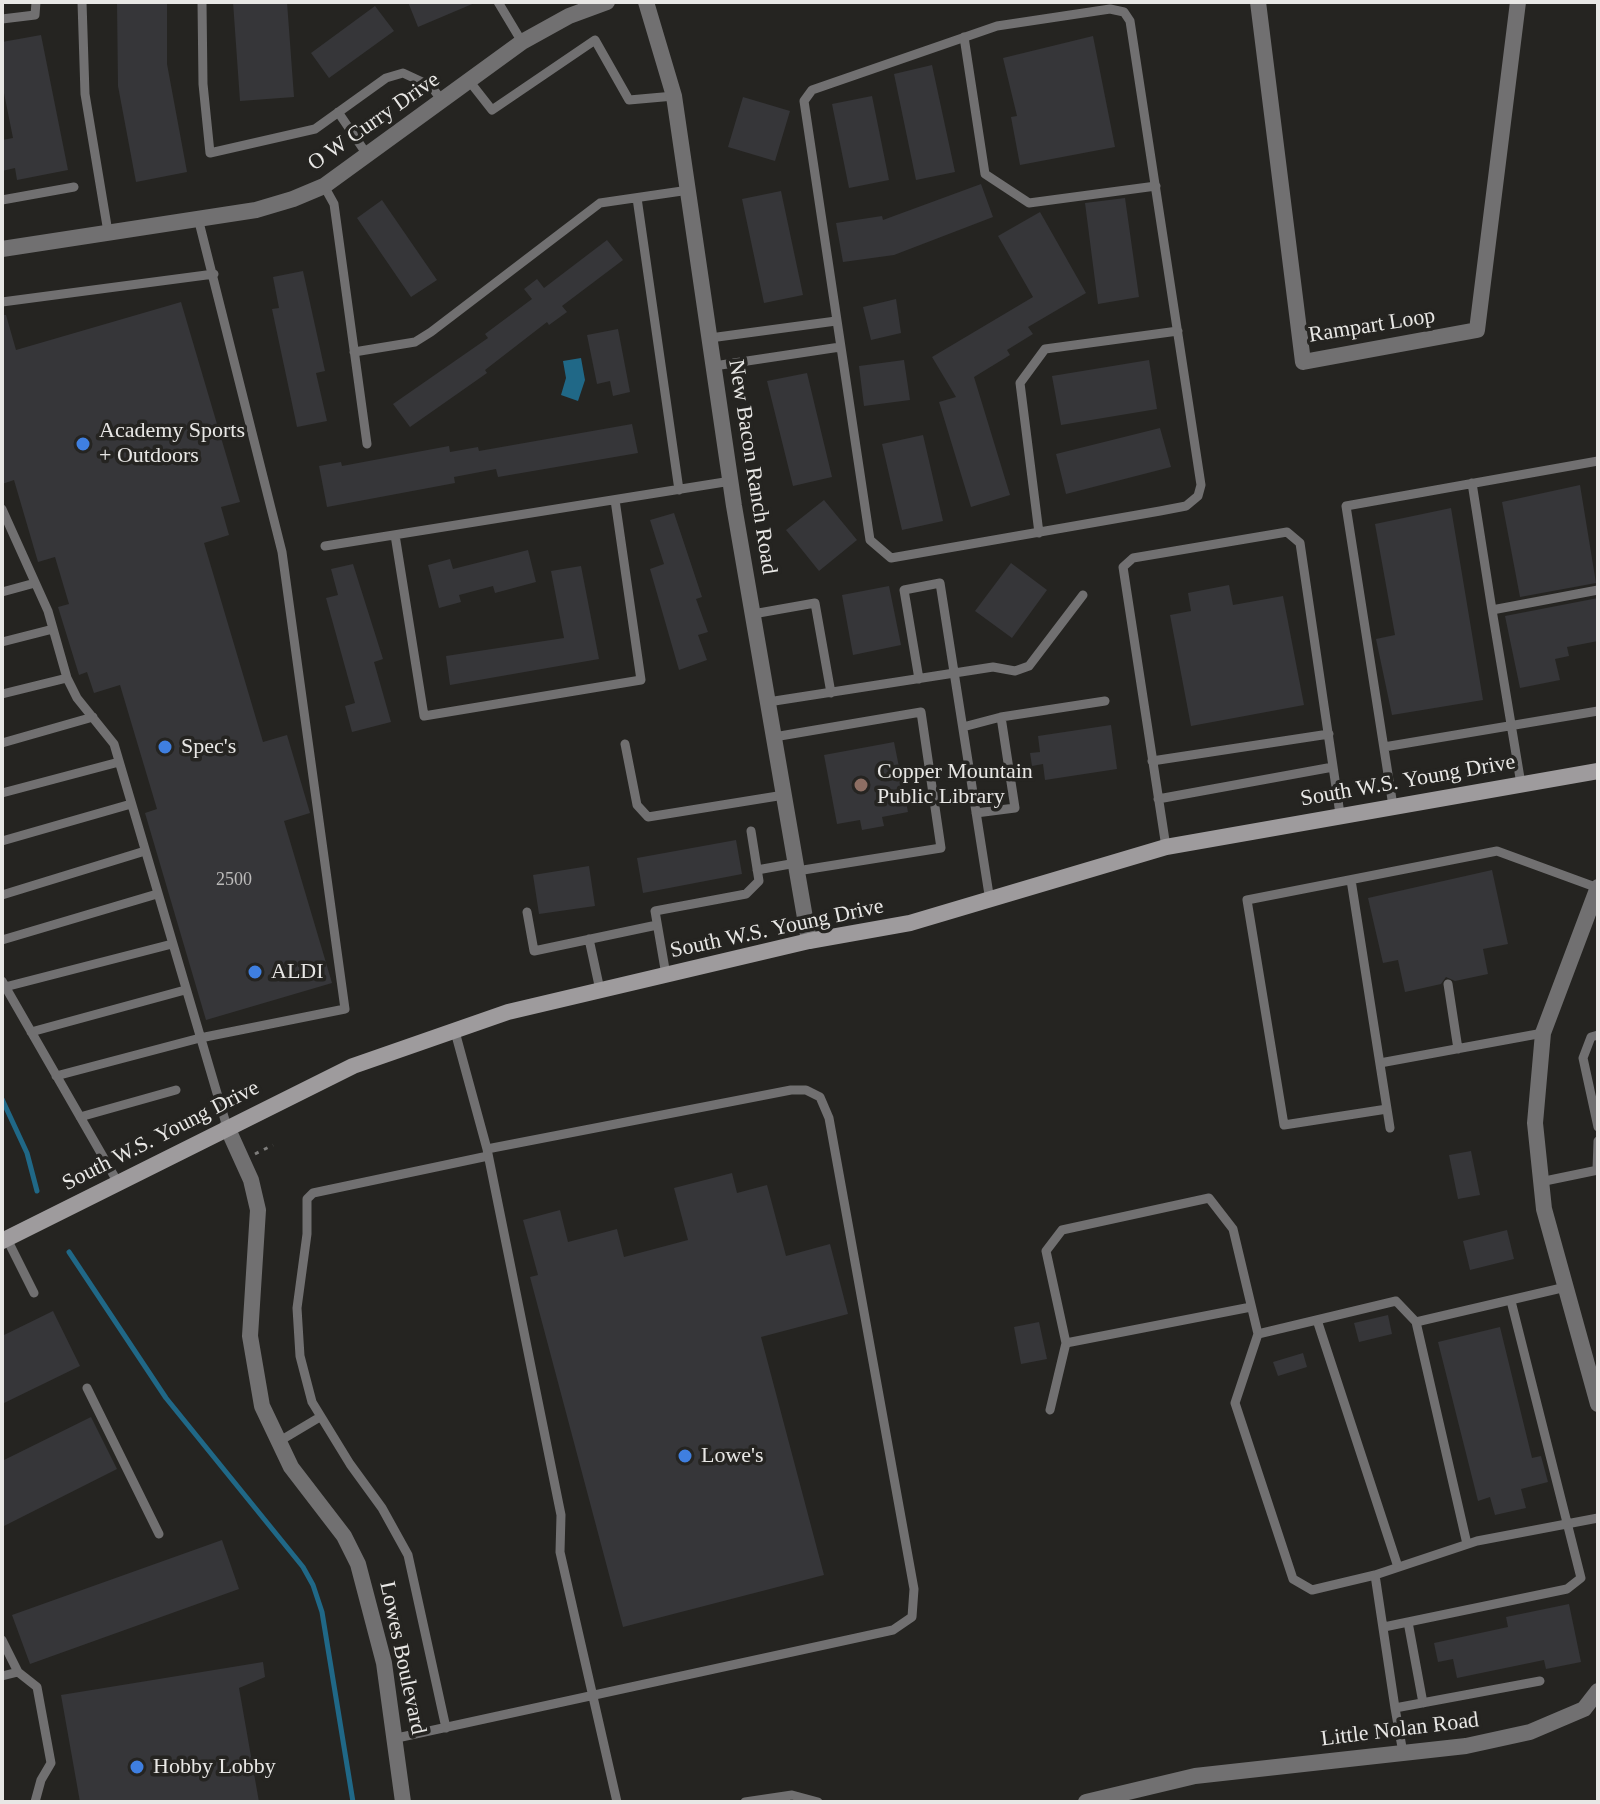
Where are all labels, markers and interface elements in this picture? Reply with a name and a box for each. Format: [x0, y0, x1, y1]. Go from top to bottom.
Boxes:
street label: O W Curry Drive [303, 67, 445, 177]
street label: Rampart Loop [1307, 303, 1437, 349]
street label: New Bacon Ranch Road [722, 358, 782, 576]
place label: Academy Sports + Outdoors [99, 418, 245, 470]
marker: Academy Sports + Outdoors [74, 435, 92, 453]
place label: Spec's [181, 734, 236, 760]
marker: Spec's [156, 738, 174, 756]
street label: South W.S. Young Drive [1299, 749, 1517, 813]
place label: Copper Mountain Public Library [877, 759, 1033, 810]
marker: Copper Mountain Public Library [852, 776, 870, 794]
house number: 2500 [216, 869, 252, 891]
street label: South W.S. Young Drive [668, 893, 886, 965]
place label: ALDI [271, 959, 324, 985]
marker: ALDI [246, 963, 264, 981]
street label: South W.S. Young Drive [58, 1075, 264, 1197]
place label: Lowe's [701, 1443, 764, 1469]
marker: Lowe's [676, 1447, 694, 1465]
street label: Lowes Boulevard [373, 1579, 431, 1737]
street label: Little Nolan Road [1320, 1707, 1480, 1753]
place label: Hobby Lobby [153, 1754, 276, 1780]
marker: Hobby Lobby [128, 1758, 146, 1776]

